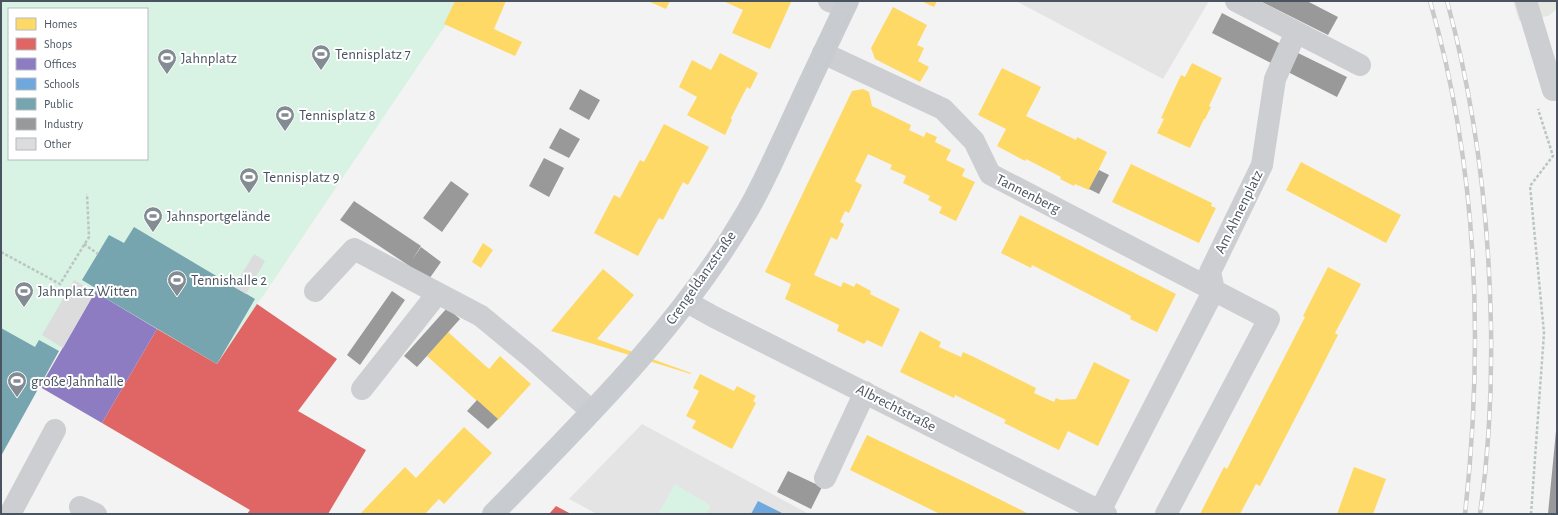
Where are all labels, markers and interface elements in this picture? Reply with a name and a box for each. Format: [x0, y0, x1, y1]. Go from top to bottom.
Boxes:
legend [8, 8, 148, 160]
text: Homes [44, 18, 77, 30]
text: Shops [44, 38, 72, 50]
sports icon: Tennisplatz 7 [310, 43, 332, 71]
sports icon: Jahnplatz [156, 47, 178, 75]
place label: Tennisplatz 7 [335, 47, 411, 62]
place label: Jahnplatz [181, 51, 237, 66]
text: Offices [44, 58, 77, 70]
text: Schools [44, 78, 79, 90]
text: Public [44, 98, 73, 110]
sports icon: Tennisplatz 8 [274, 104, 296, 132]
place label: Tennisplatz 8 [299, 108, 376, 123]
text: Industry [44, 118, 83, 131]
text: Other [44, 138, 71, 150]
sports icon: Tennisplatz 9 [238, 166, 260, 194]
street label: Am Ahnenplatz [1212, 168, 1266, 256]
place label: Tennisplatz 9 [263, 170, 340, 185]
street label: Tannenberg [993, 171, 1063, 217]
sports icon: Jahnsportgelände [142, 205, 164, 233]
place label: Jahnsportgelände [167, 209, 271, 224]
street label: Crengeldanzstraße [663, 228, 739, 328]
sports icon: Tennishalle 2 [166, 269, 188, 297]
place label: Tennishalle 2 [191, 273, 267, 288]
sports icon: Jahnplatz Witten [13, 280, 35, 308]
place label: Jahnplatz Witten [38, 284, 137, 299]
sports icon: große Jahnhalle [6, 370, 28, 398]
place label: große Jahnhalle [31, 374, 124, 389]
street label: Albrechtstraße [854, 382, 938, 435]

